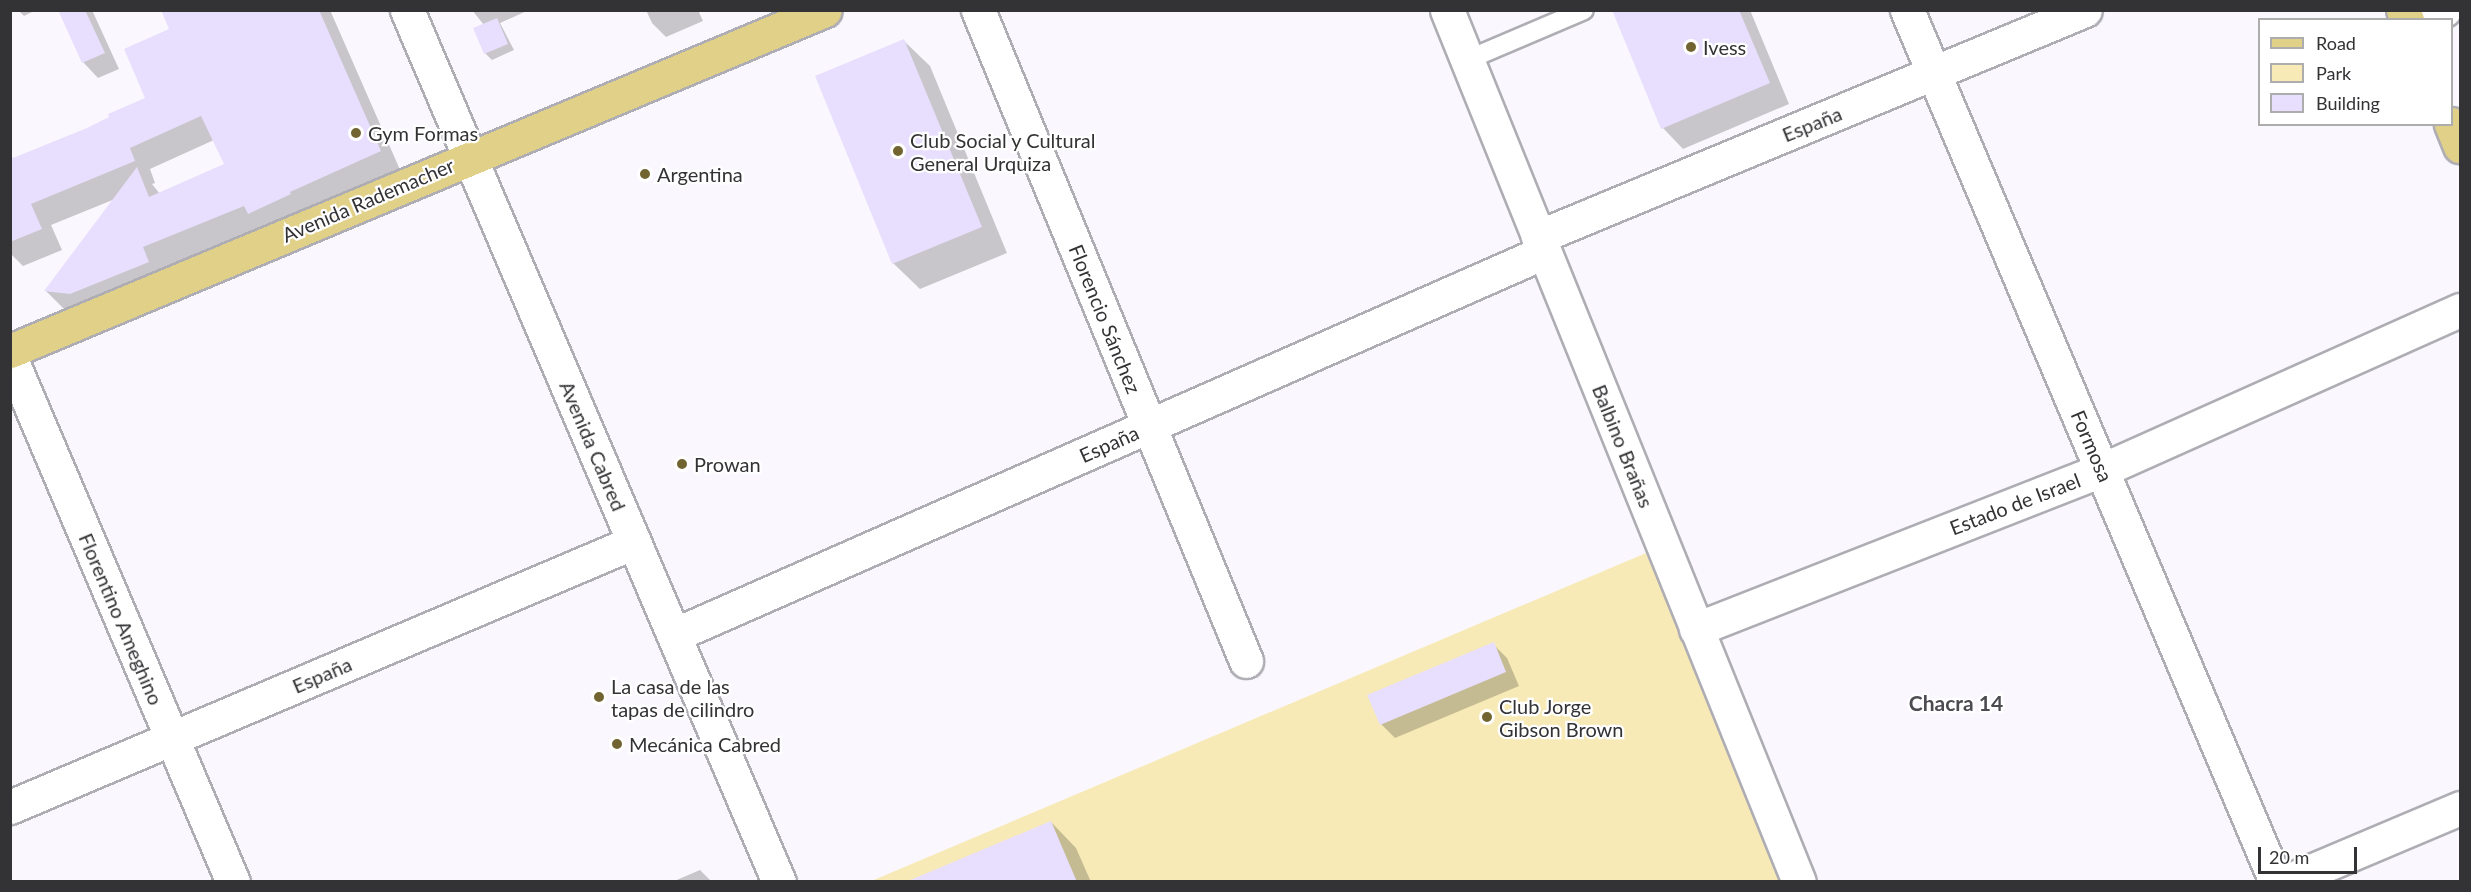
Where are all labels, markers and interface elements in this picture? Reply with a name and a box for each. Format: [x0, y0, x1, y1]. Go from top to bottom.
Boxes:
legend [2258, 18, 2453, 126]
text: Road [2316, 32, 2356, 54]
place label: Ivess [1703, 35, 1746, 59]
marker: Ivess [1684, 40, 1698, 54]
text: Park [2316, 62, 2351, 84]
text: Building [2316, 92, 2380, 114]
street label: España [1779, 101, 1845, 147]
place label: Gym Formas [368, 121, 478, 145]
marker: Gym Formas [349, 126, 363, 140]
place label: Club Social y Cultural General Urquiza [910, 128, 1096, 175]
marker: Club Social y Cultural General Urquiza [891, 144, 905, 158]
street label: Avenida Rademacher [278, 153, 458, 247]
place label: Argentina [657, 162, 743, 186]
marker: Argentina [638, 167, 652, 181]
street label: Florencio Sánchez [1064, 241, 1146, 397]
street label: Avenida Cabred [555, 377, 631, 515]
street label: Balbino Brañas [1587, 381, 1659, 511]
street label: Formosa [2066, 407, 2118, 485]
street label: España [1076, 420, 1142, 468]
place label: Prowan [694, 452, 761, 476]
marker: Prowan [675, 457, 689, 471]
street label: Estado de Israel [1946, 468, 2084, 540]
street label: Florentino Ameghino [74, 529, 168, 709]
street label: España [289, 652, 355, 698]
place label: La casa de las tapas de cilindro [611, 674, 754, 721]
marker: La casa de las tapas de cilindro [592, 690, 606, 704]
district label: Chacra 14 [1909, 690, 2003, 716]
place label: Club Jorge Gibson Brown [1499, 694, 1623, 741]
marker: Club Jorge Gibson Brown [1480, 710, 1494, 724]
place label: Mecánica Cabred [629, 732, 781, 756]
marker: Mecánica Cabred [610, 737, 624, 751]
scale bar [2261, 835, 2360, 873]
text: 20 m [2269, 846, 2309, 868]

